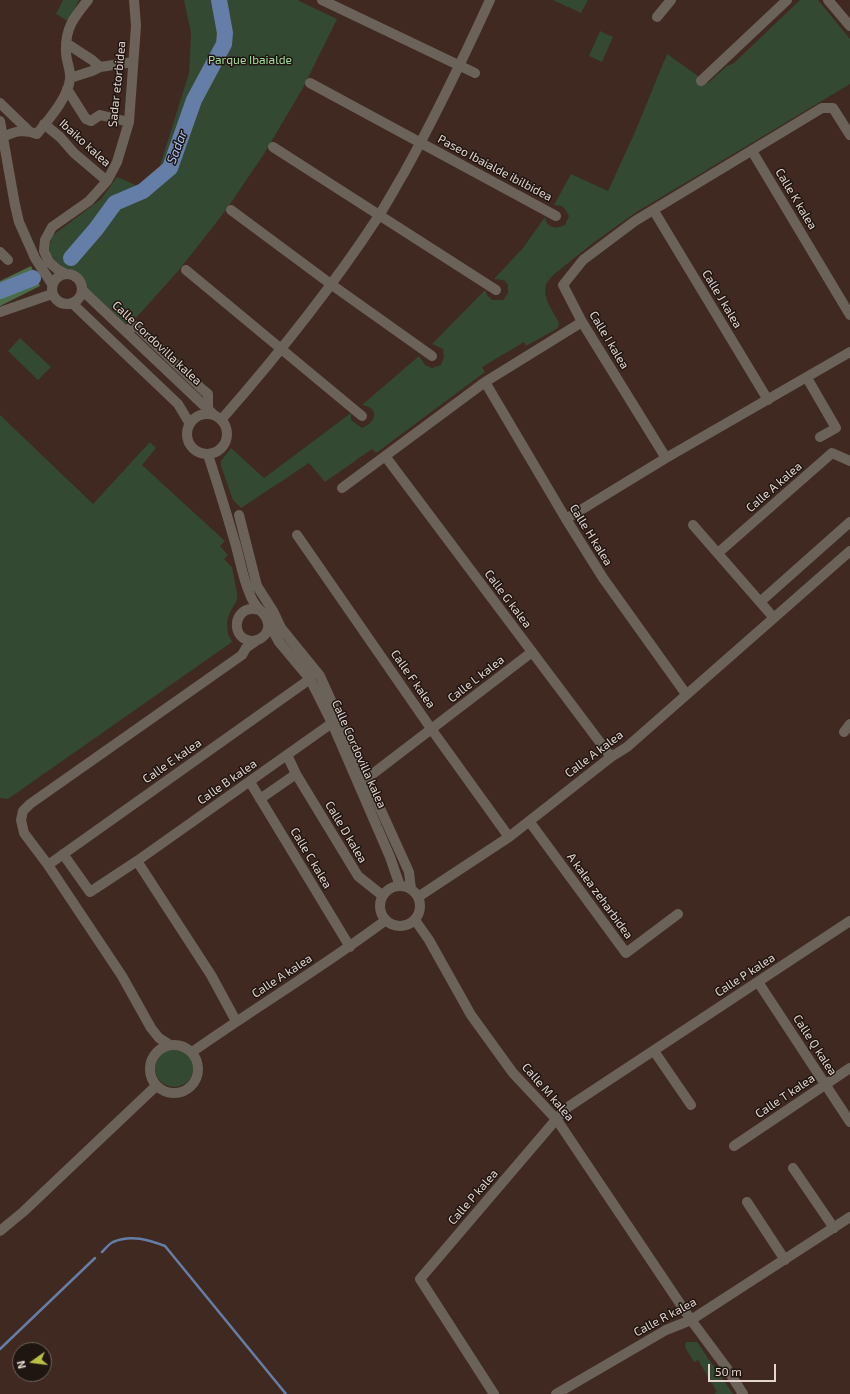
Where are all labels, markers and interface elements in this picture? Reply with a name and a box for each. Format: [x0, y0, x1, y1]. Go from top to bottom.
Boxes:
street label: Sadar etorbidea [105, 40, 129, 128]
park label: Parque Ibaialde [208, 53, 292, 67]
street label: Ibaiko kalea [56, 116, 114, 170]
water label: Sadar [163, 128, 191, 166]
street label: Paseo Ibaialde ibilbidea [435, 132, 555, 204]
street label: Calle K kalea [772, 166, 820, 232]
street label: Calle J kalea [699, 267, 745, 331]
street label: Calle Cordovilla kalea [109, 298, 205, 388]
street label: Calle I kalea [586, 309, 632, 371]
street label: Calle A kalea [743, 459, 805, 515]
street label: Calle H kalea [566, 502, 616, 568]
street label: Calle G kalea [481, 567, 535, 631]
street label: Calle F kalea [388, 647, 438, 711]
street label: Calle L kalea [445, 652, 507, 706]
street label: Calle Cordovilla kalea [329, 698, 389, 810]
street label: Calle A kalea [562, 727, 626, 781]
street label: Calle E kalea [140, 735, 204, 787]
street label: Calle B kalea [195, 756, 259, 808]
street label: Calle D kalea [322, 798, 370, 866]
street label: Calle C kalea [287, 825, 335, 891]
street label: A kalea zeharbidea [564, 850, 636, 942]
street label: Calle P kalea [712, 950, 778, 1000]
street label: Calle A kalea [249, 951, 315, 1001]
street label: Calle Q kalea [790, 1012, 840, 1078]
street label: Calle M kalea [519, 1060, 577, 1124]
street label: Calle T kalea [753, 1071, 817, 1121]
street label: Calle P kalea [445, 1166, 501, 1228]
street label: Calle R kalea [631, 1294, 699, 1340]
north arrow [12, 1342, 52, 1382]
scale bar [710, 1356, 778, 1382]
text: N [14, 1359, 28, 1370]
text: 50 m [715, 1364, 742, 1378]

